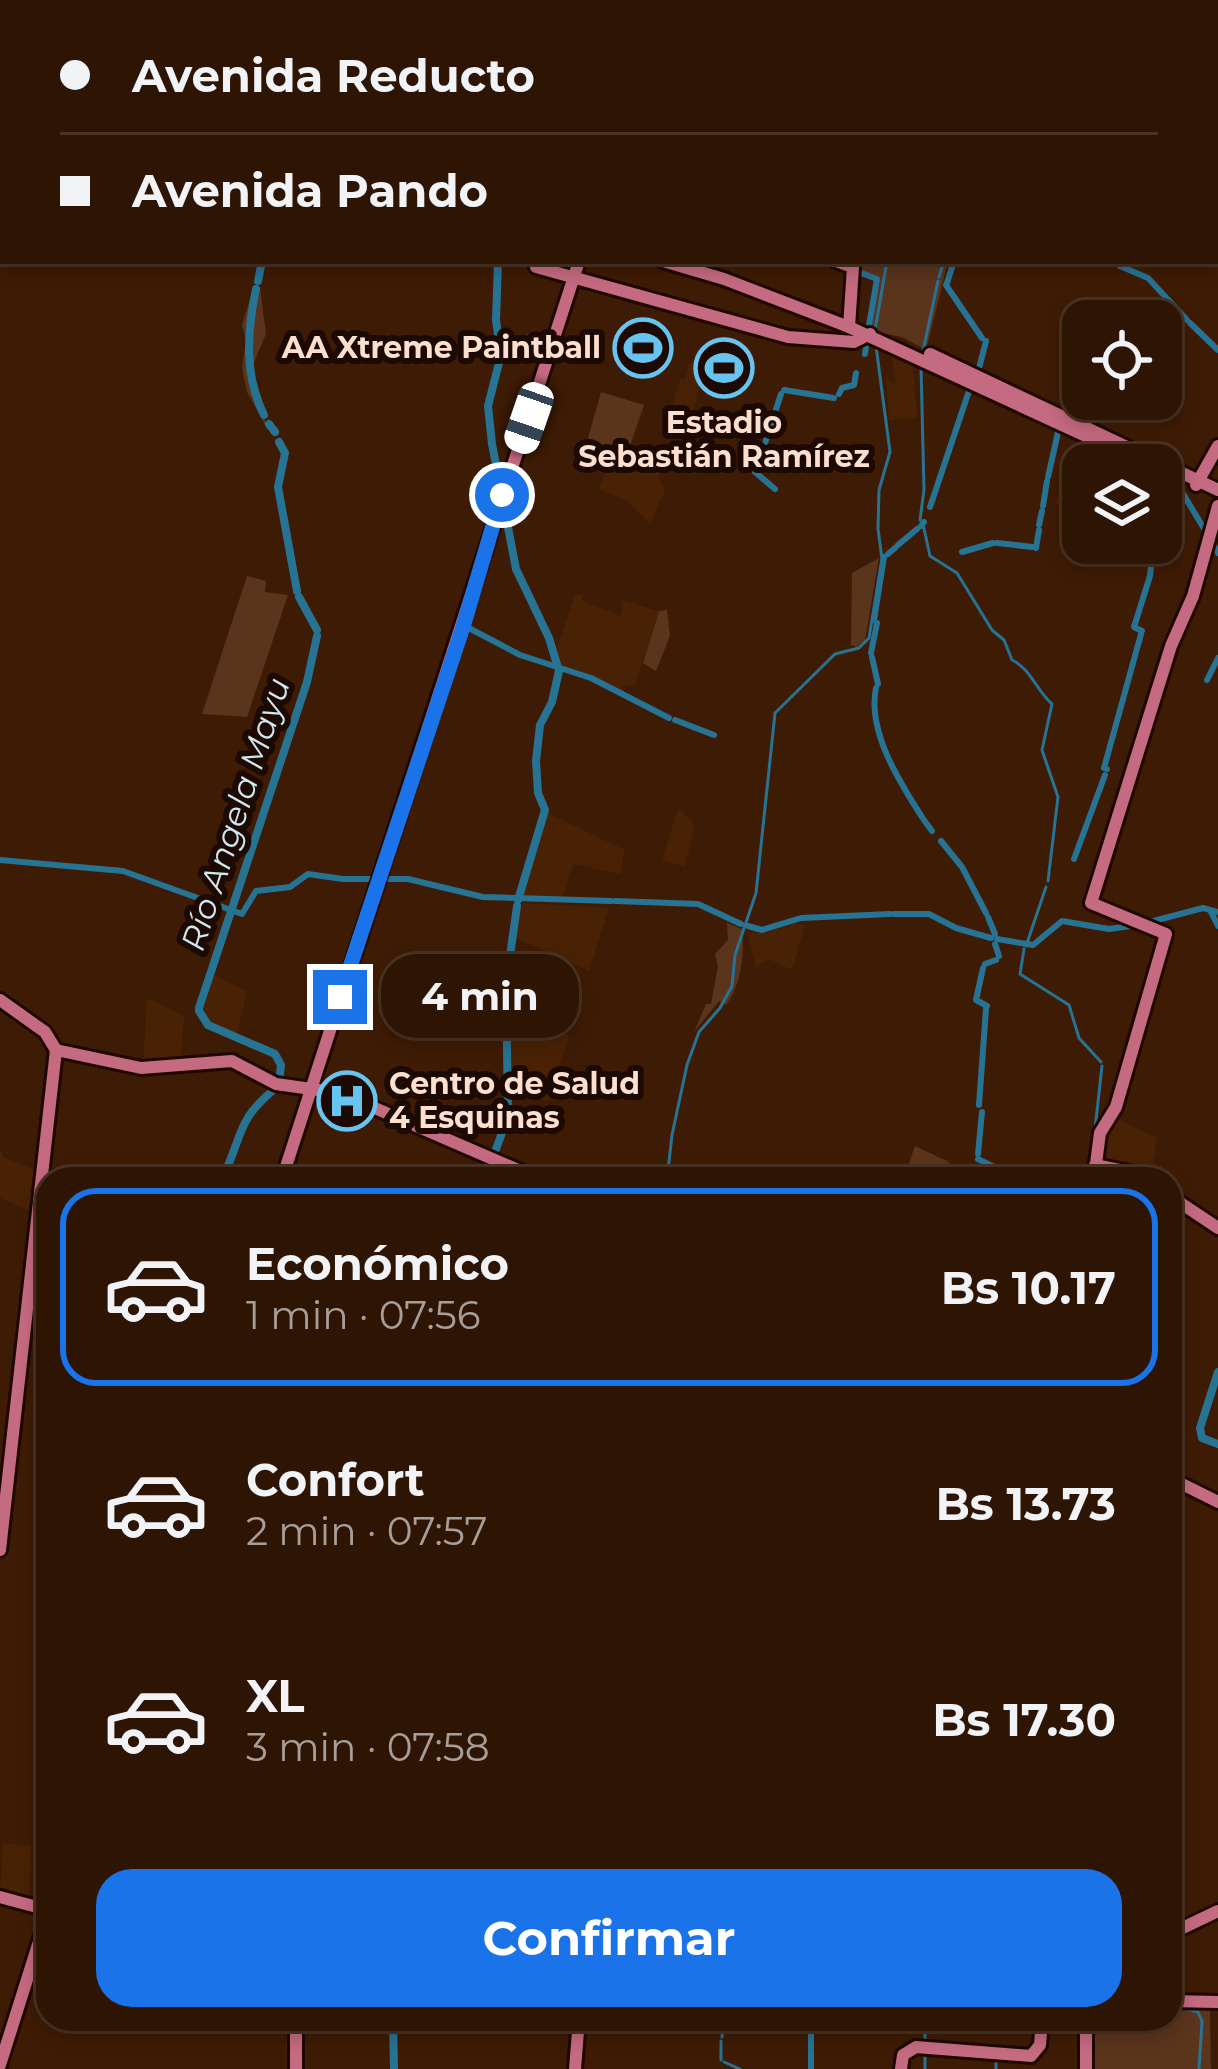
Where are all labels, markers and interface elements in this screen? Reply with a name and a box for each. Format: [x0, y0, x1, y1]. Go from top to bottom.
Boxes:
text: Avenida Reducto [132, 48, 535, 103]
text: Avenida Pando [132, 163, 488, 218]
map controls [1062, 300, 1182, 564]
button: locate [1062, 300, 1182, 420]
sports icon: AA Xtreme Paintball [612, 317, 674, 379]
place label: AA Xtreme Paintball [281, 329, 601, 366]
sports icon: Estadio Sebastián Ramírez [693, 337, 755, 399]
car [500, 378, 558, 458]
place label: Estadio Sebastián Ramírez [578, 404, 870, 475]
button: layers [1062, 444, 1182, 564]
route start [475, 468, 529, 522]
water label: Río Angela Mayu [172, 673, 298, 955]
callout: 4 min [382, 955, 580, 1039]
route end [313, 970, 367, 1024]
text: 4 min [421, 972, 539, 1020]
place label: Centro de Salud 4 Esquinas [389, 1065, 640, 1136]
hospital icon: Centro de Salud 4 Esquinas [316, 1070, 378, 1132]
icon: car [102, 1233, 210, 1341]
text: Económico [246, 1236, 509, 1291]
text: Bs 10.17 [941, 1260, 1116, 1315]
text: 1 min · 07:56 [246, 1291, 481, 1339]
icon: car [102, 1449, 210, 1557]
text: Confort [246, 1452, 425, 1507]
text: Bs 13.73 [935, 1476, 1116, 1531]
text: 2 min · 07:57 [246, 1507, 487, 1555]
icon: car [102, 1665, 210, 1773]
text: XL [246, 1668, 304, 1723]
text: Bs 17.30 [932, 1692, 1116, 1747]
text: 3 min · 07:58 [246, 1723, 490, 1771]
button: Confirmar [96, 1869, 1122, 2007]

